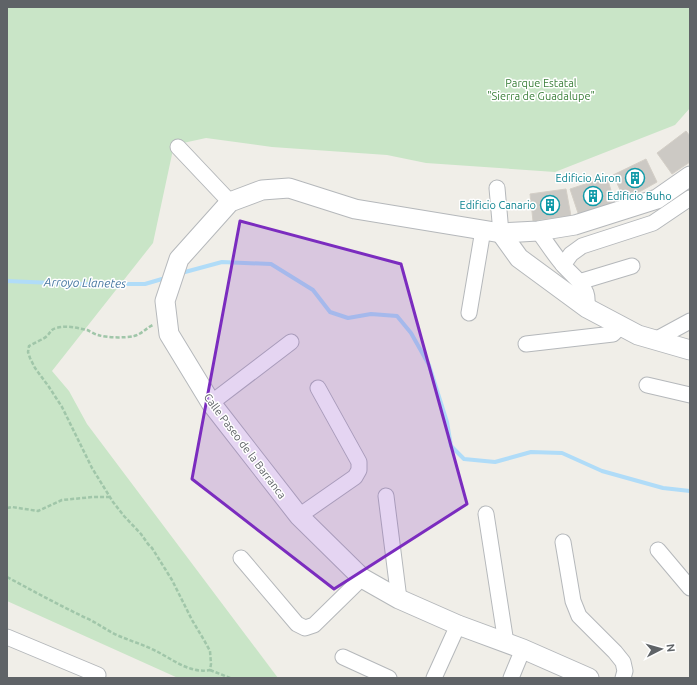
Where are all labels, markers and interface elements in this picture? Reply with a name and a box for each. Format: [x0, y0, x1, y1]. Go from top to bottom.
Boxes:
park label: Parque Estatal "Sierra de Guadalupe" [487, 77, 595, 102]
building icon: Edificio Airon [624, 167, 646, 189]
place label: Edificio Airon [556, 172, 621, 184]
building icon: Edificio Buho [582, 185, 604, 207]
place label: Edificio Buho [607, 190, 672, 202]
building icon: Edificio Canario [539, 194, 561, 216]
place label: Edificio Canario [460, 199, 536, 211]
water label: Arroyo Llanetes [43, 275, 126, 290]
street label: Calle Paseo de la Barranca [202, 391, 288, 501]
north arrow [641, 629, 681, 669]
text: N [665, 643, 677, 653]

